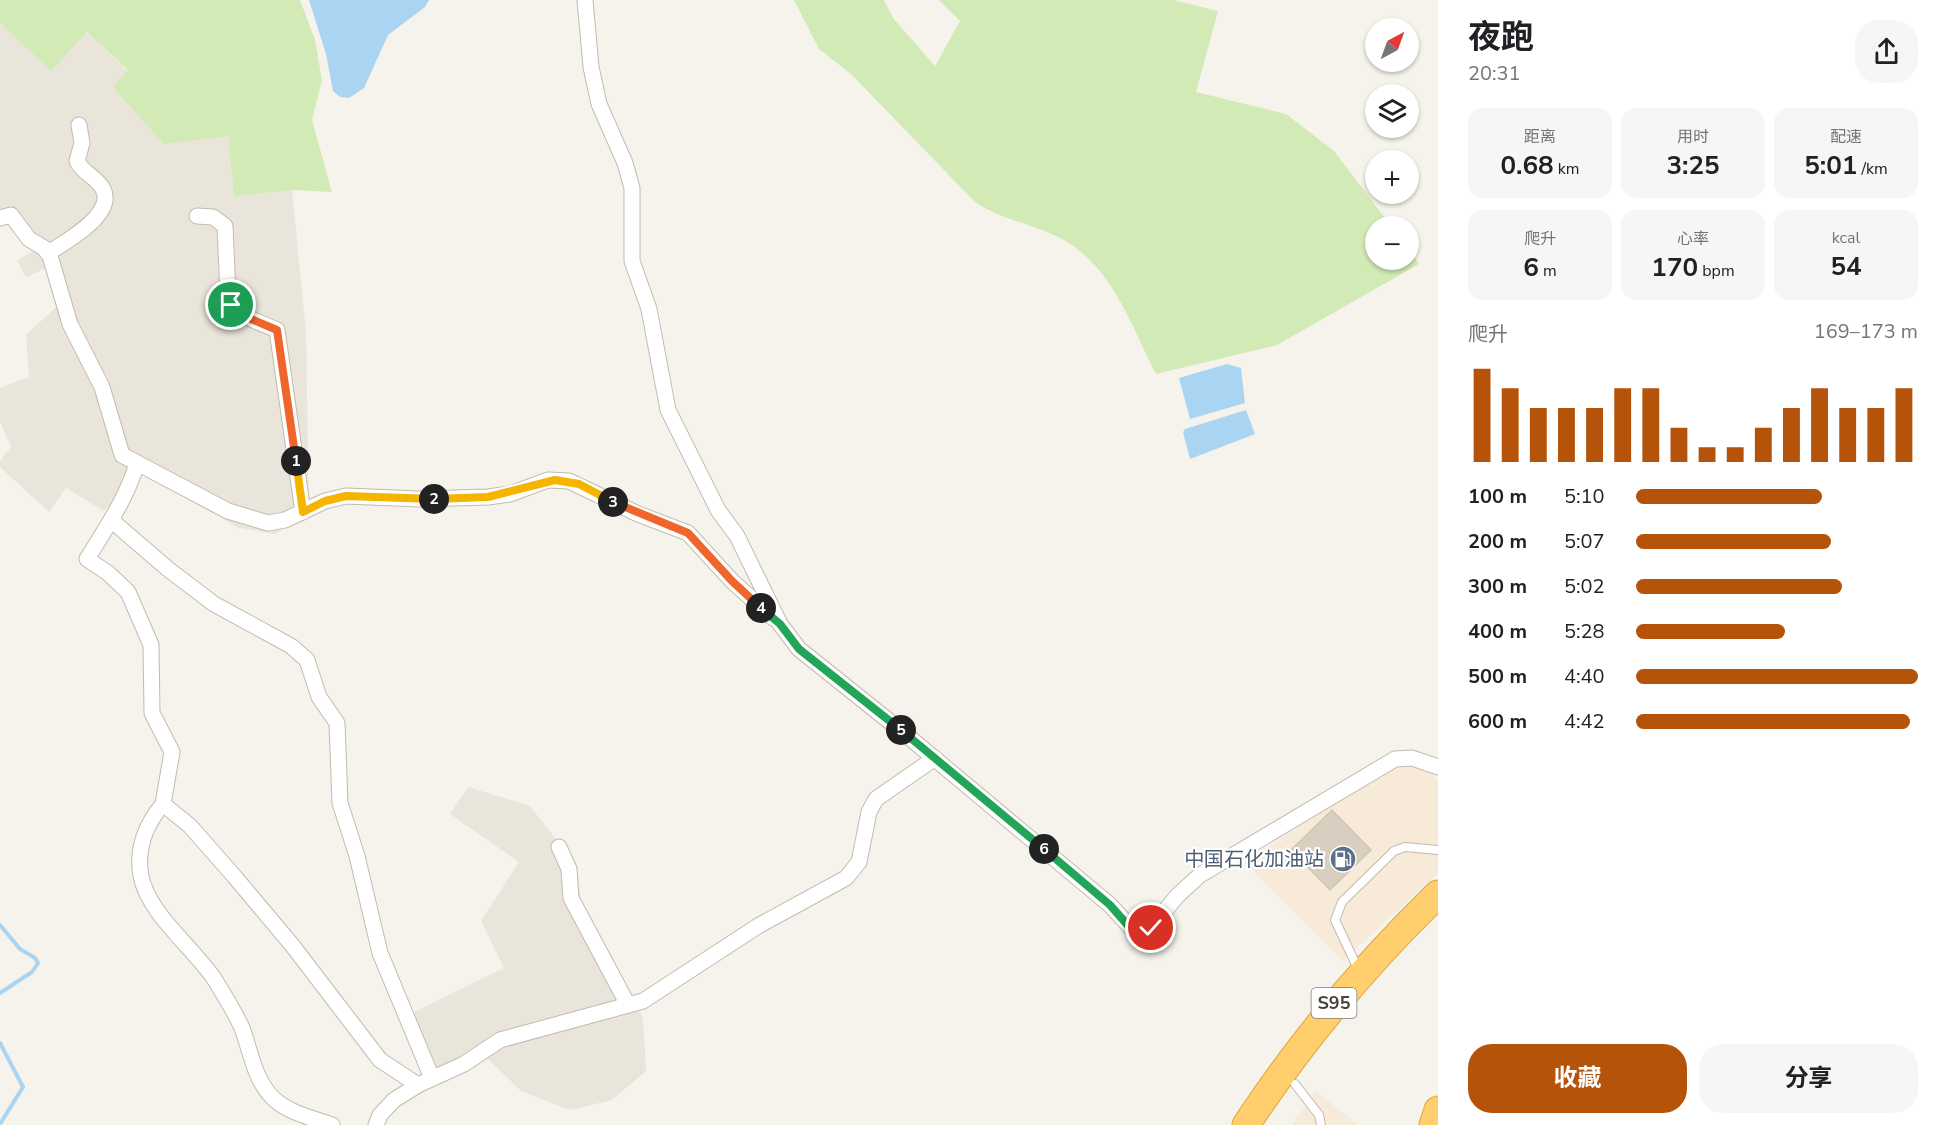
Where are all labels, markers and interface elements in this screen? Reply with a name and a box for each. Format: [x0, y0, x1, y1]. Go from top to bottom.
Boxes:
text: 夜跑 [1468, 15, 1534, 60]
north arrow [1365, 18, 1419, 72]
map controls [1365, 18, 1419, 270]
button: share [1855, 20, 1918, 83]
text: 20:31 [1468, 60, 1521, 87]
button: layers [1365, 84, 1419, 138]
text: 距离 [1524, 126, 1556, 148]
text: 用时 [1677, 126, 1709, 148]
text: 配速 [1830, 126, 1862, 148]
text: 0.68 [1500, 148, 1554, 183]
text: 3:25 [1666, 148, 1720, 183]
text: 5:01 [1804, 148, 1857, 183]
button: + [1365, 150, 1419, 204]
text: km [1554, 158, 1580, 180]
text: /km [1857, 158, 1888, 180]
button: − [1365, 216, 1419, 270]
text: kcal [1832, 227, 1860, 249]
text: 爬升 [1524, 228, 1556, 250]
text: 心率 [1677, 228, 1709, 250]
text: 54 [1830, 249, 1862, 284]
text: 6 [1523, 250, 1539, 285]
text: 170 [1651, 250, 1698, 285]
text: m [1539, 260, 1557, 282]
text: bpm [1698, 260, 1735, 282]
pin [205, 279, 256, 330]
icon: arrive [214, 288, 247, 321]
text: 169–173 m [1814, 318, 1918, 345]
text: 爬升 [1468, 321, 1508, 348]
pin: 1 [281, 446, 311, 476]
text: 1 [291, 450, 301, 472]
text: 100 m [1468, 483, 1527, 510]
text: 5:10 [1564, 483, 1605, 510]
pin: 2 [419, 484, 449, 514]
pin: 3 [598, 487, 628, 517]
text: 2 [429, 488, 439, 510]
text: 3 [608, 491, 618, 513]
text: 200 m [1468, 528, 1527, 555]
text: 5:07 [1564, 528, 1605, 555]
text: 300 m [1468, 573, 1527, 600]
text: 5:02 [1564, 573, 1605, 600]
pin: 4 [746, 593, 776, 623]
text: 4 [756, 597, 766, 619]
text: 400 m [1468, 618, 1527, 645]
text: 5:28 [1564, 618, 1605, 645]
text: 500 m [1468, 663, 1527, 690]
text: 4:40 [1564, 663, 1605, 690]
text: 600 m [1468, 708, 1527, 735]
text: 4:42 [1564, 708, 1605, 735]
pin: 5 [886, 715, 916, 745]
text: 5 [896, 719, 906, 741]
pin: 6 [1029, 834, 1059, 864]
text: 6 [1039, 838, 1049, 860]
fuel station icon: 中国石化加油站 [1328, 844, 1358, 874]
place label: 中国石化加油站 [1184, 846, 1324, 873]
pin [1125, 902, 1176, 953]
icon: check [1134, 911, 1167, 944]
road number: S95 [1312, 988, 1356, 1018]
button: 收藏 [1468, 1044, 1687, 1113]
button: 分享 [1699, 1044, 1918, 1113]

